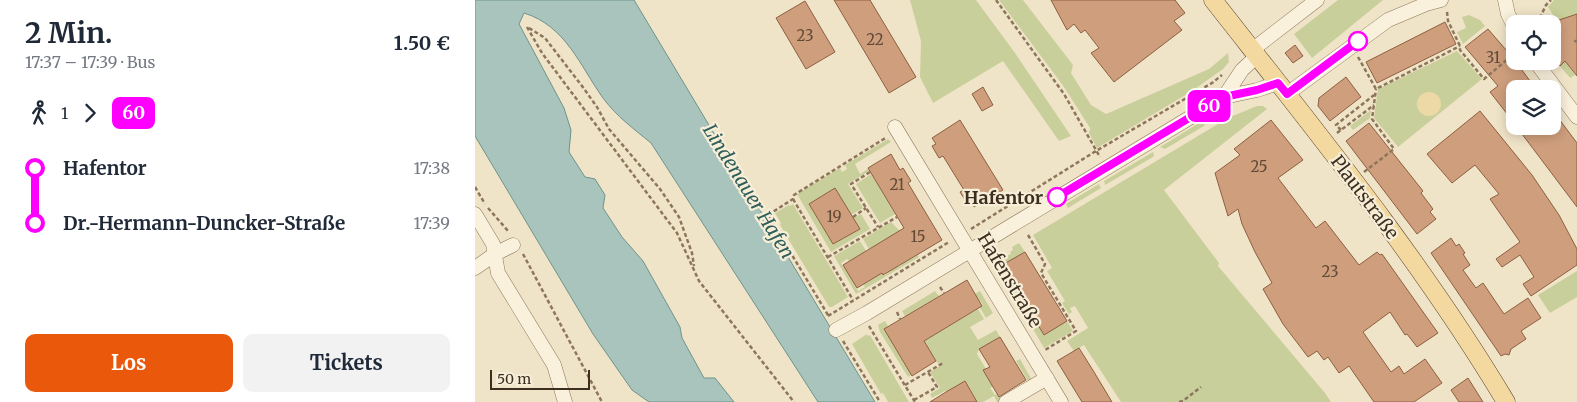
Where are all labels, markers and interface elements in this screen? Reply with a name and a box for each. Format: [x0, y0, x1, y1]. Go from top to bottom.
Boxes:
text: 2 Min. [25, 15, 112, 51]
map controls [1506, 15, 1561, 135]
button: locate [1506, 15, 1561, 70]
house number: 23 [797, 26, 813, 45]
house number: 22 [866, 30, 884, 49]
text: 1.50 € [394, 31, 450, 55]
unlabelled marker [1348, 31, 1368, 51]
house number: 31 [1486, 48, 1501, 67]
text: 17:37 – 17:39 · Bus [25, 52, 155, 72]
button: layers [1506, 80, 1561, 135]
line badge: 60 [1187, 90, 1231, 122]
text: 60 [1198, 94, 1220, 117]
icon: walk [25, 99, 53, 127]
icon: forward [76, 99, 104, 127]
text: 60 [122, 101, 145, 124]
text: 1 [61, 103, 68, 123]
water label: Lindenauer Hafen [698, 119, 800, 263]
street label: Plautstraße [1326, 150, 1404, 244]
text: Hafentor [63, 156, 147, 180]
house number: 25 [1250, 157, 1268, 176]
text: 17:38 [413, 158, 450, 178]
house number: 21 [889, 175, 905, 194]
place label: Hafentor [964, 186, 1043, 209]
marker: Hafentor [1047, 187, 1067, 207]
house number: 19 [826, 207, 842, 226]
text: Dr.-Hermann-Duncker-Straße [63, 211, 345, 235]
text: 17:39 [414, 213, 450, 233]
house number: 15 [910, 227, 926, 246]
street label: Hafenstraße [973, 228, 1047, 332]
house number: 23 [1322, 262, 1338, 281]
button: Los [25, 334, 233, 392]
button: Tickets [243, 334, 450, 392]
scale bar [490, 367, 590, 390]
text: 50 m [497, 370, 531, 388]

